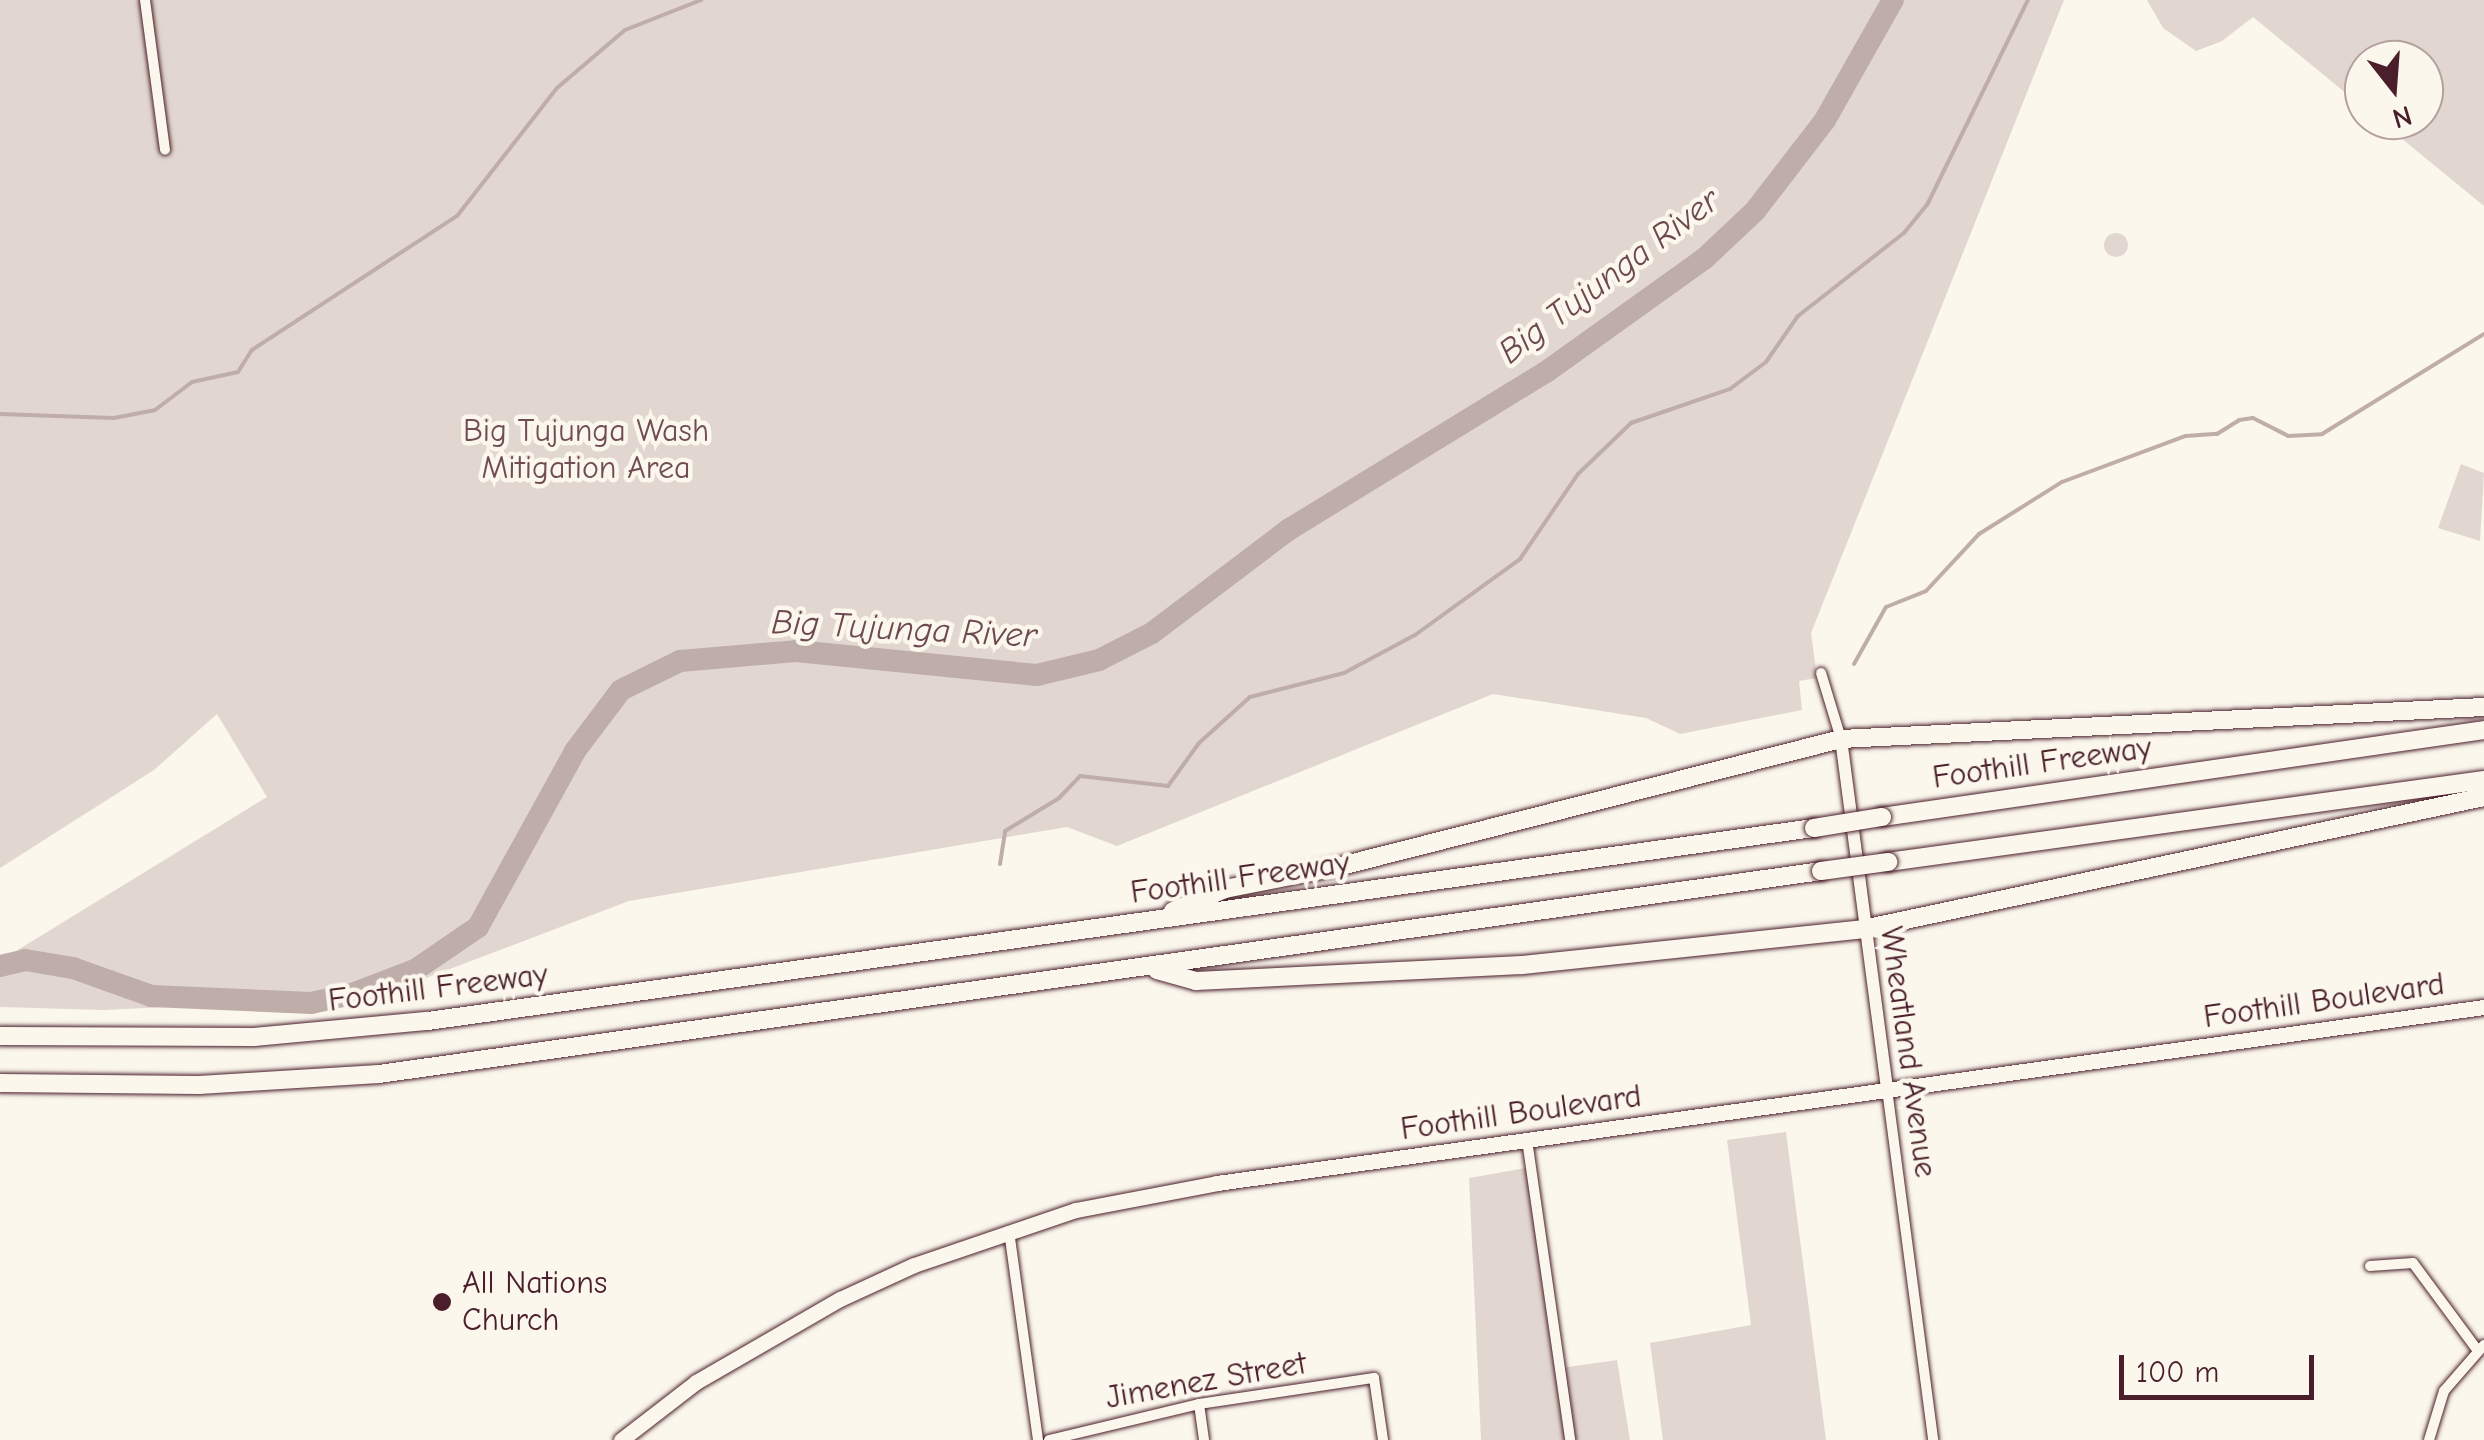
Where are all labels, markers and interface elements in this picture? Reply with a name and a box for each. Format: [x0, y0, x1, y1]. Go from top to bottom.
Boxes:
north arrow [2344, 40, 2444, 140]
text: N [2389, 99, 2416, 135]
water label: Big Tujunga River [1490, 179, 1728, 373]
park label: Big Tujunga Wash Mitigation Area [463, 413, 709, 488]
water label: Big Tujunga River [770, 601, 1038, 657]
street label: Foothill Freeway [1930, 729, 2154, 797]
street label: Foothill Freeway [1128, 844, 1352, 912]
street label: Wheatland Avenue [1871, 924, 1945, 1180]
street label: Foothill Freeway [326, 956, 550, 1020]
street label: Foothill Boulevard [2201, 965, 2447, 1037]
street label: Foothill Boulevard [1398, 1077, 1644, 1149]
place label: All Nations Church [462, 1265, 607, 1340]
marker: All Nations Church [431, 1291, 453, 1313]
scale bar [2124, 1335, 2319, 1397]
street label: Jimenez Street [1103, 1344, 1309, 1418]
text: 100 m [2136, 1355, 2219, 1390]

